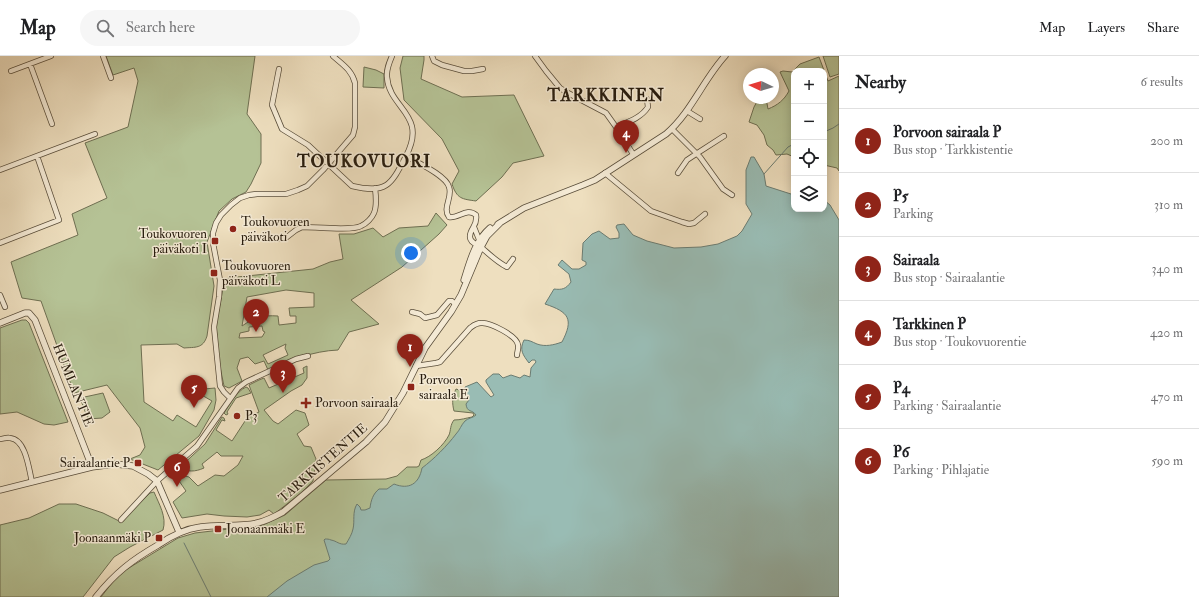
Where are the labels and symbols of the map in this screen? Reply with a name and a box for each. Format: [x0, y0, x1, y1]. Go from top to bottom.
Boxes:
north arrow [743, 68, 779, 104]
district label: TARKKINEN [546, 85, 665, 106]
pin: 4 [613, 120, 639, 153]
district label: TOUKOVUORI [296, 151, 431, 172]
place label: Toukovuoren päiväkoti [240, 214, 310, 246]
marker: Toukovuoren päiväkoti [228, 224, 238, 234]
place label: Toukovuoren päiväkoti I [138, 226, 207, 258]
marker: Toukovuoren päiväkoti I [210, 236, 220, 246]
your location [401, 243, 421, 263]
place label: Toukovuoren päiväkoti L [221, 258, 291, 290]
marker: Toukovuoren päiväkoti L [209, 268, 219, 278]
pin: 2 [243, 299, 269, 332]
pin: 1 [397, 334, 423, 367]
street label: HUMLANTIE [49, 341, 97, 429]
pin: 3 [270, 360, 296, 393]
place label: Porvoon sairaala E [419, 372, 469, 403]
pin: 5 [181, 375, 207, 408]
marker: Porvoon sairaala E [406, 382, 416, 392]
place label: Porvoon sairaala [315, 395, 399, 411]
marker: Porvoon sairaala [300, 397, 312, 409]
place label: P3 [245, 408, 258, 424]
marker: P3 [232, 411, 242, 421]
street label: TARKKISTENTIE [275, 420, 371, 506]
pin: 6 [164, 454, 190, 487]
place label: Sairaalantie P [60, 455, 130, 471]
marker: Sairaalantie P [133, 458, 143, 468]
place label: Joonaanmäki E [225, 521, 305, 537]
marker: Joonaanmäki E [213, 524, 223, 534]
place label: Joonaanmäki P [73, 530, 151, 546]
marker: Joonaanmäki P [154, 533, 164, 543]

